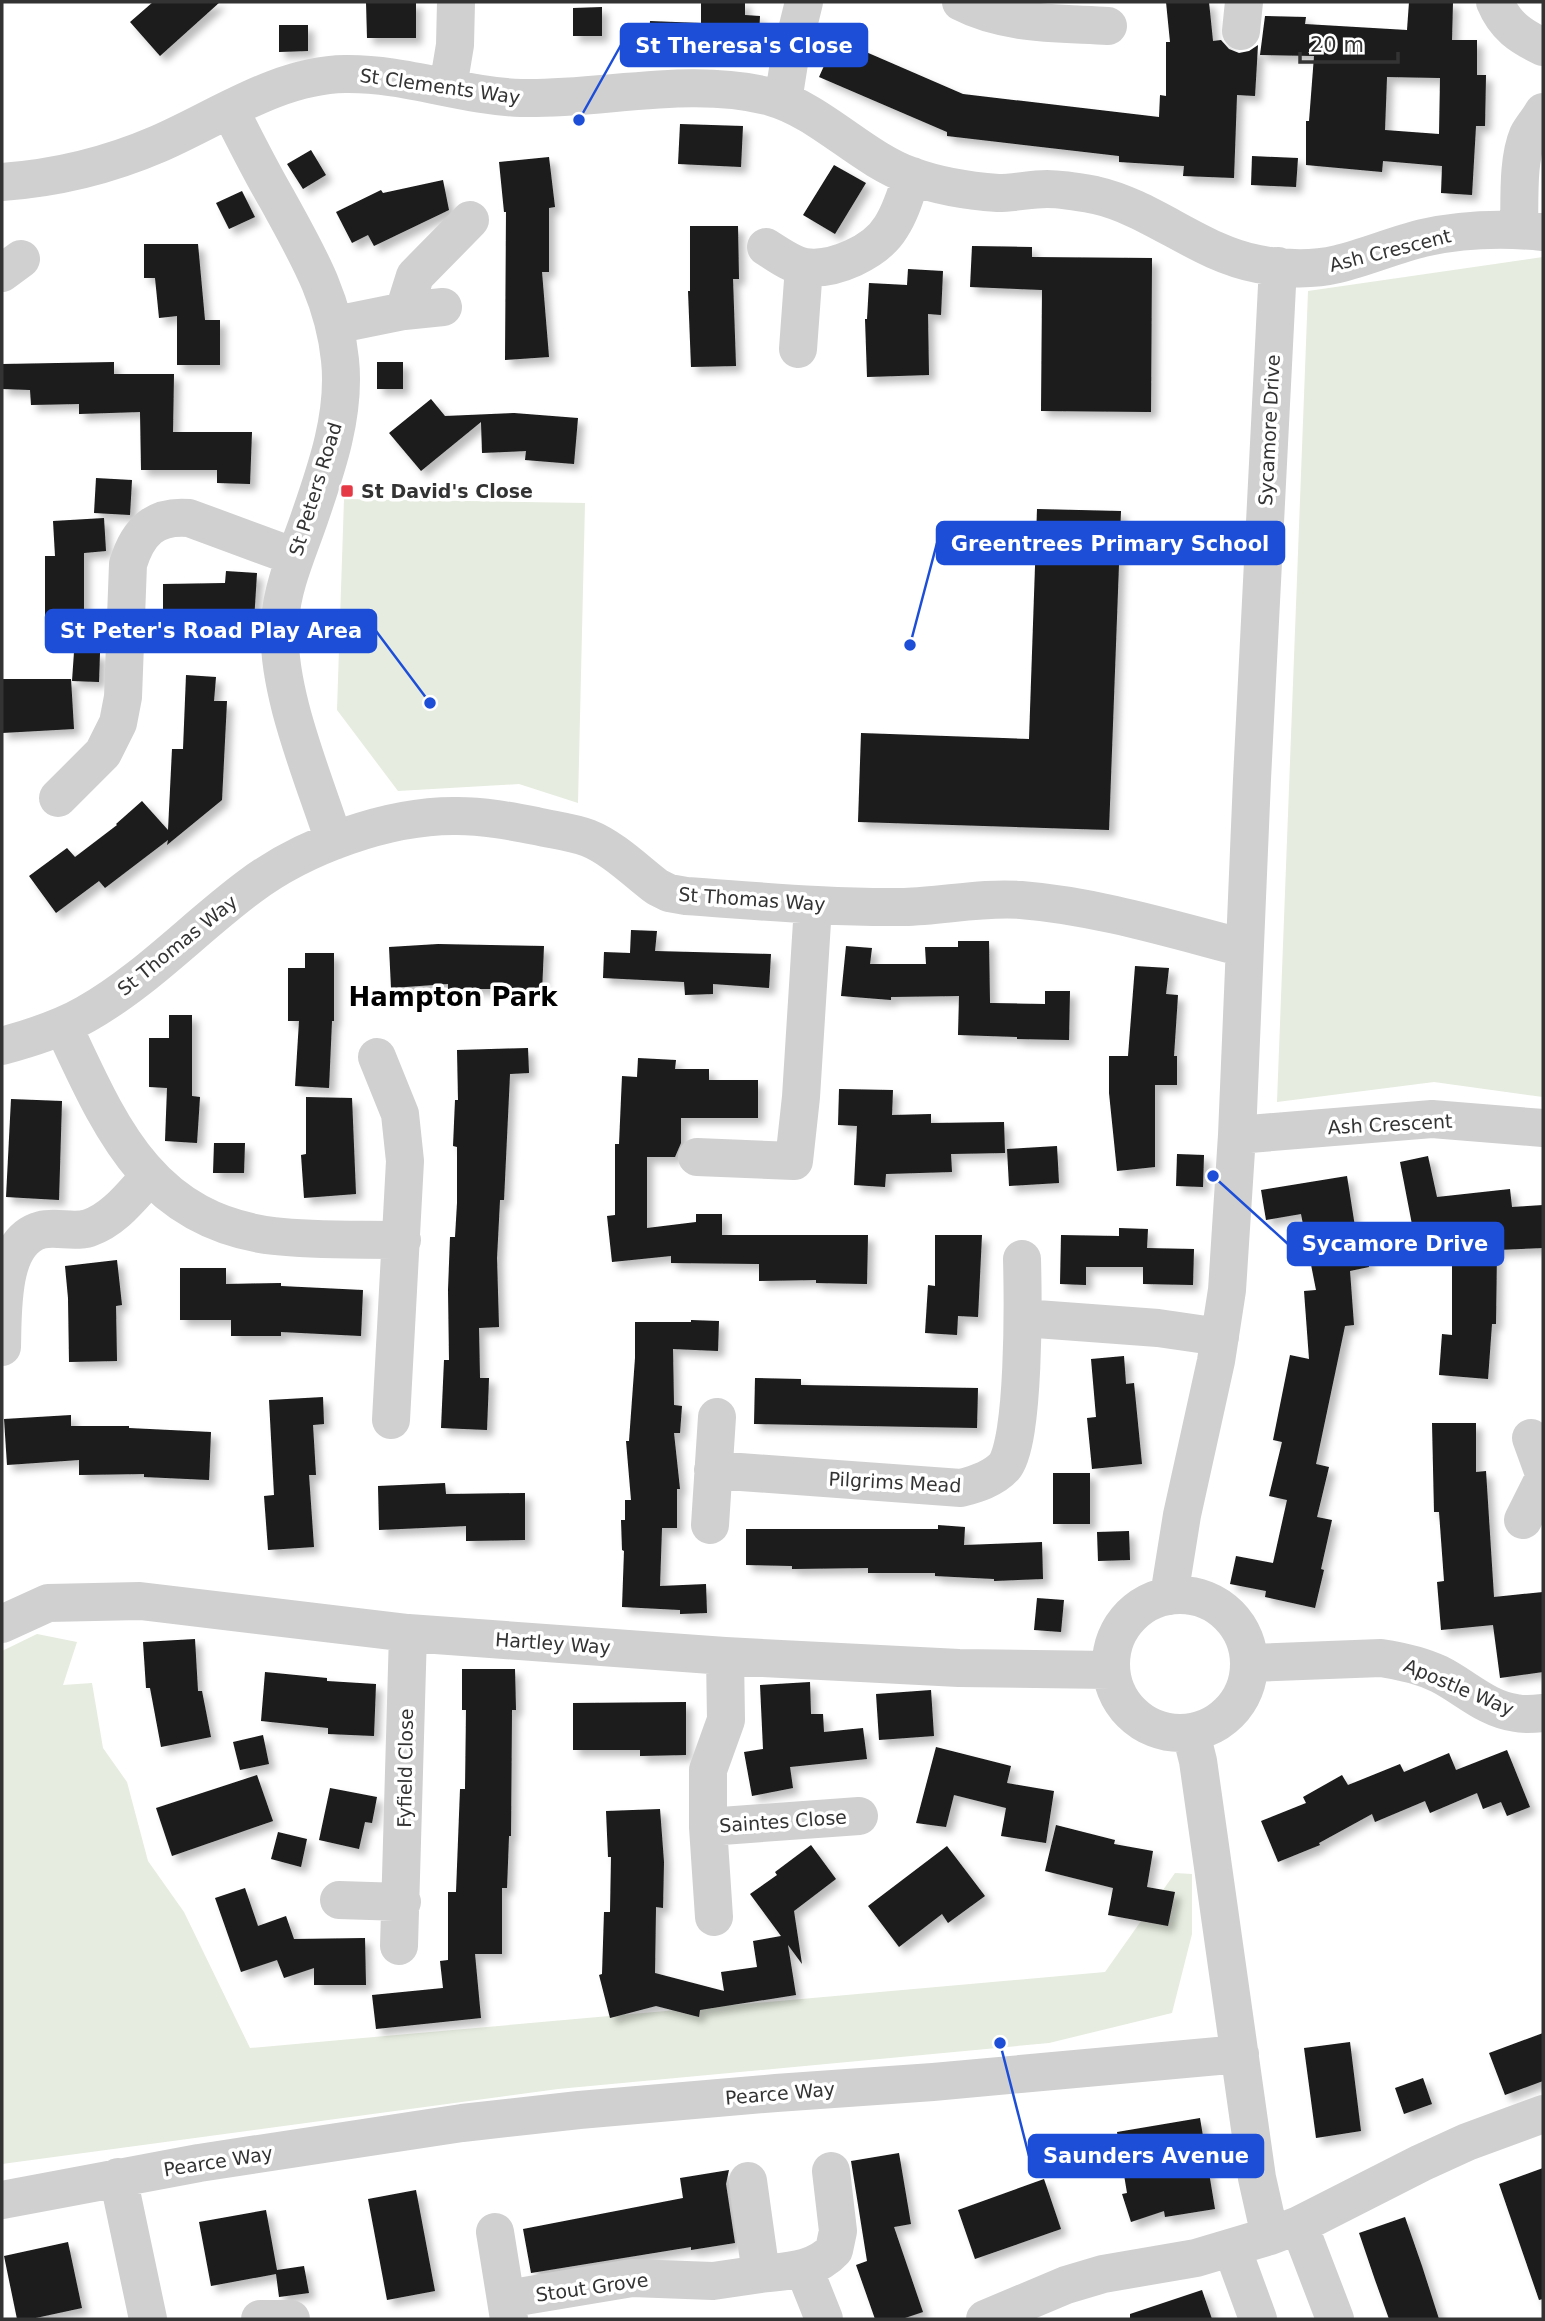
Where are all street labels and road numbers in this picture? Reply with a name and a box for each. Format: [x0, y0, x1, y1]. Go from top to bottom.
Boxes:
street label: St Clements Way [358, 64, 522, 108]
street label: Ash Crescent [1327, 224, 1453, 276]
street label: Sycamore Drive [1254, 354, 1284, 506]
street label: St Peters Road [284, 420, 346, 558]
street label: St Thomas Way [678, 883, 826, 915]
street label: St Thomas Way [113, 890, 241, 1000]
street label: Ash Crescent [1327, 1110, 1453, 1138]
street label: Pilgrims Mead [828, 1468, 962, 1496]
street label: Hartley Way [494, 1628, 612, 1658]
street label: Apostle Way [1401, 1654, 1517, 1720]
street label: Fyfield Close [393, 1708, 417, 1828]
street label: Saintes Close [718, 1806, 848, 1836]
street label: Pearce Way [724, 2077, 836, 2109]
street label: Pearce Way [162, 2142, 274, 2180]
street label: Stout Grove [534, 2268, 650, 2306]

